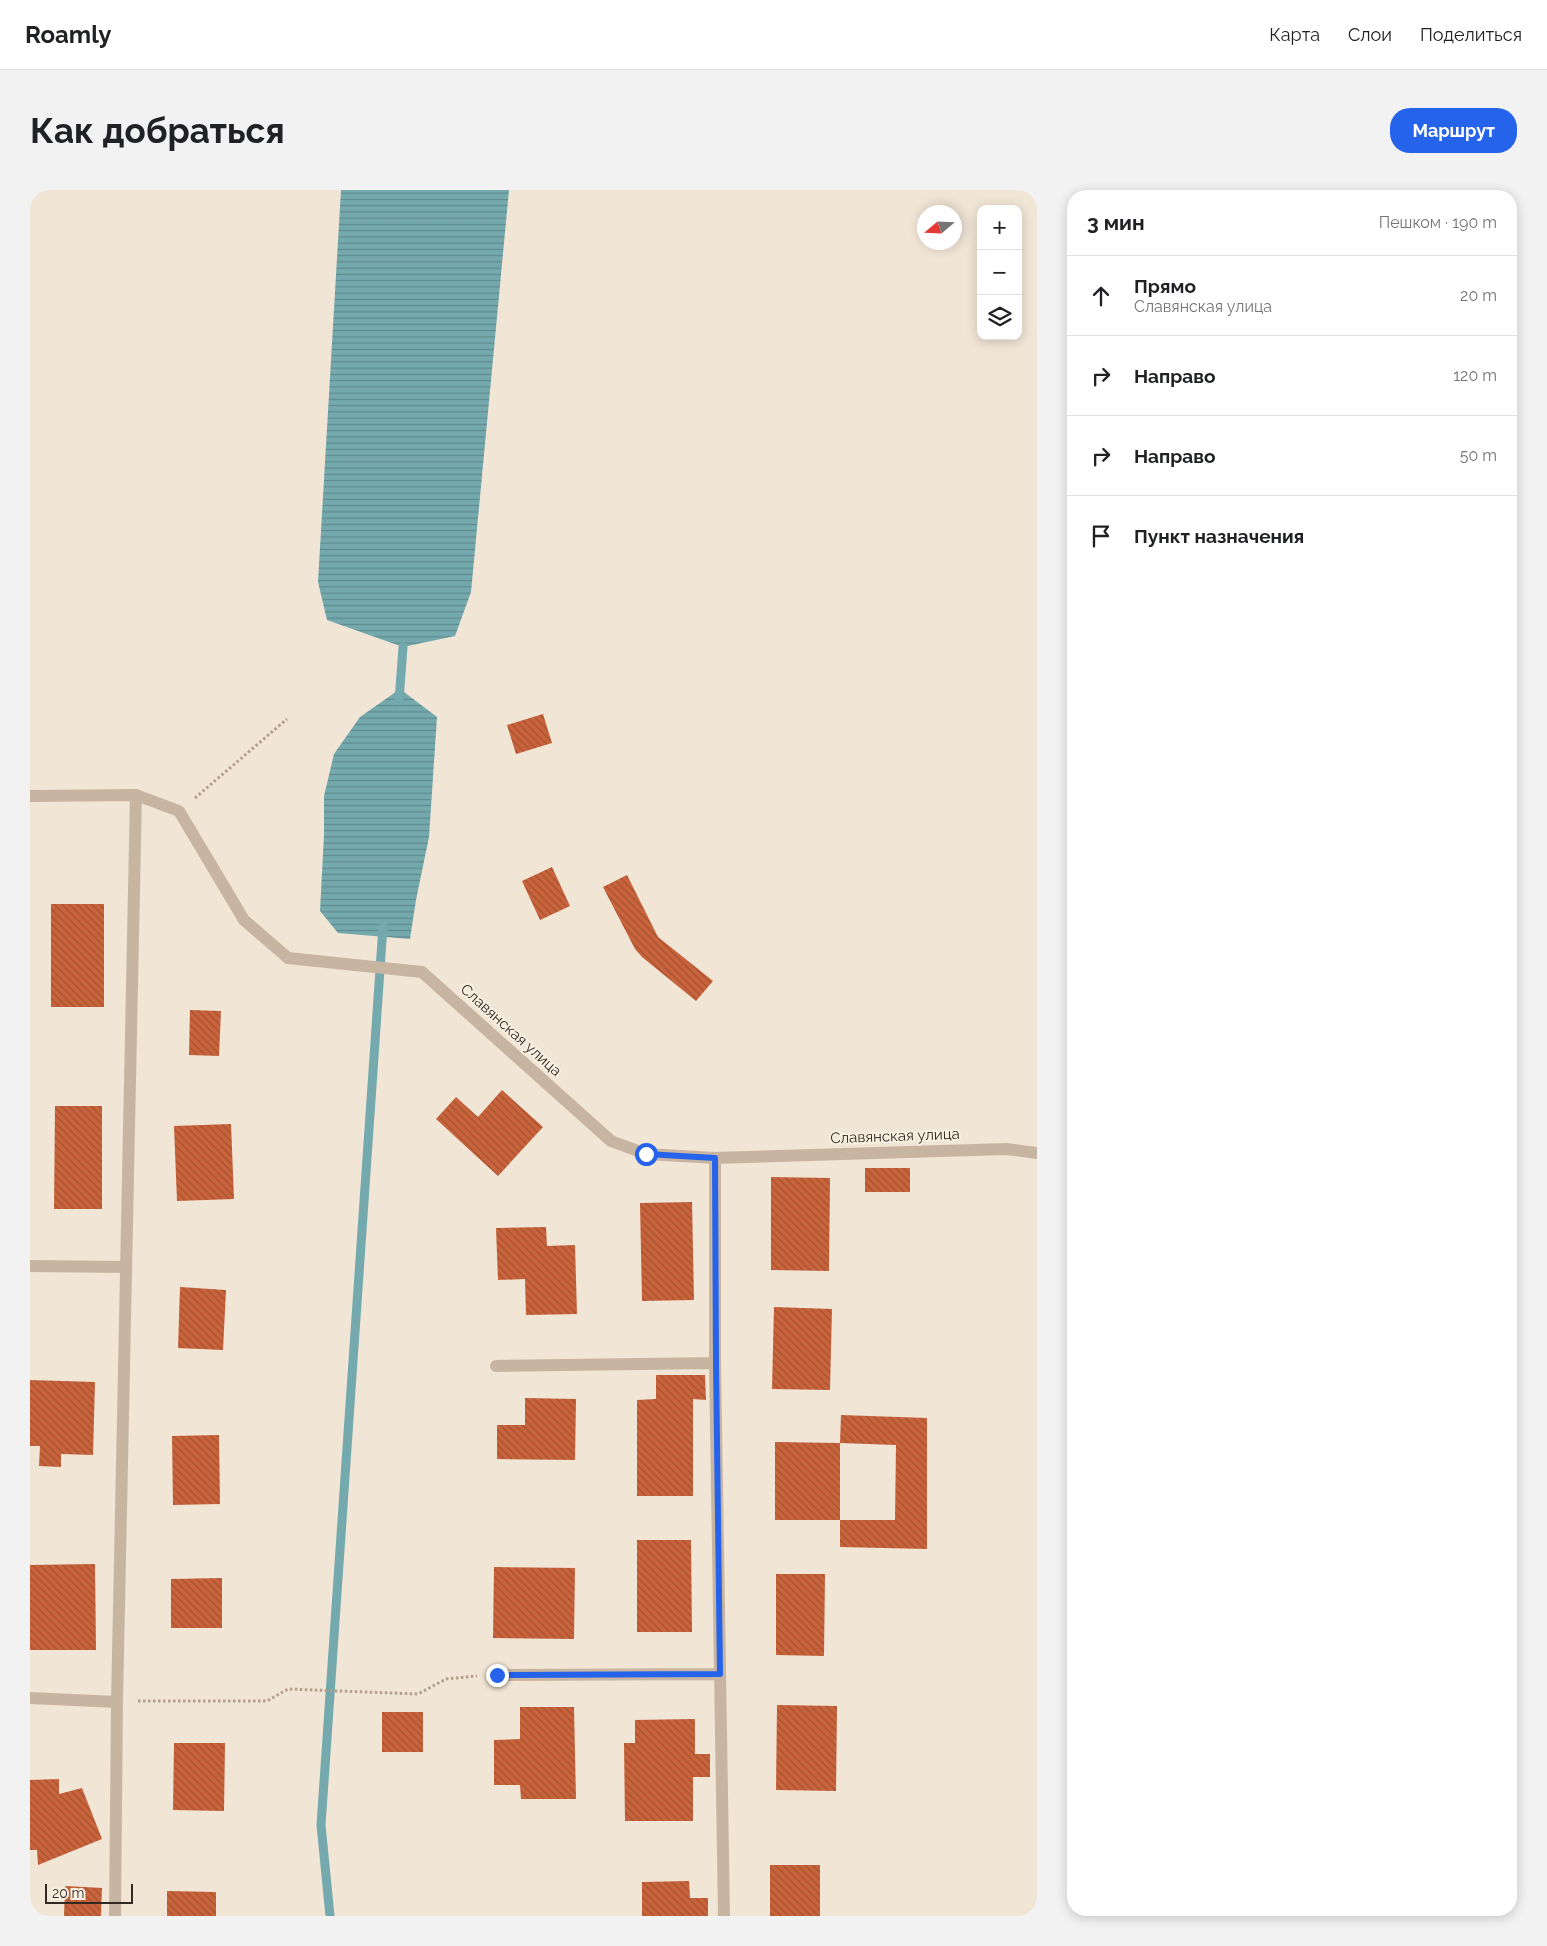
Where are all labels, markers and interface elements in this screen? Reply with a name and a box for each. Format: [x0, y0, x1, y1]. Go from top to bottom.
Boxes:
text: Roamly [25, 20, 111, 49]
text: Карта [1269, 24, 1320, 45]
text: Слои [1348, 24, 1392, 45]
text: Поделиться [1420, 24, 1522, 45]
button: Маршрут [1390, 108, 1517, 153]
text: Как добраться [30, 110, 285, 151]
north arrow [917, 205, 962, 250]
map controls [977, 205, 1022, 340]
button: + [977, 205, 1022, 250]
text: 3 мин [1087, 210, 1145, 235]
text: Пешком · 190 m [1379, 213, 1497, 232]
button: − [977, 250, 1022, 295]
text: Прямо [1134, 275, 1196, 297]
icon: ahead [1087, 282, 1115, 310]
text: 20 m [1460, 286, 1497, 305]
button: layers [977, 295, 1022, 340]
text: Славянская улица [1134, 297, 1272, 316]
icon: right [1087, 362, 1115, 390]
text: Направо [1134, 365, 1215, 387]
text: 120 m [1453, 366, 1497, 385]
icon: right [1087, 442, 1115, 470]
text: Направо [1134, 445, 1215, 467]
text: 50 m [1460, 446, 1497, 465]
icon: arrive [1087, 522, 1115, 550]
text: Пункт назначения [1134, 525, 1304, 547]
street label: Славянская улица [457, 980, 565, 1080]
street label: Славянская улица [830, 1125, 960, 1147]
route start [635, 1143, 658, 1166]
route end [486, 1664, 509, 1687]
scale bar [45, 1881, 132, 1904]
text: 20 m [52, 1885, 84, 1901]

